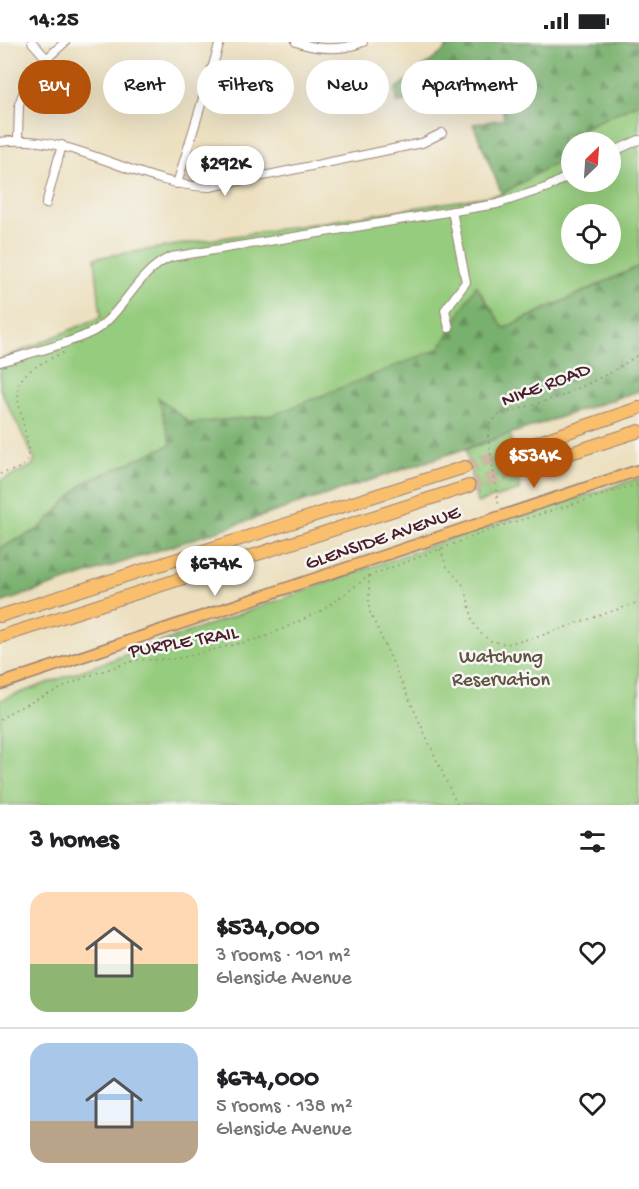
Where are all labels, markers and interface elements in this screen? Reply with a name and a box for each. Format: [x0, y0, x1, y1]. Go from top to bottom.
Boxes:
text: 14:25 [30, 8, 79, 34]
chip: Buy [18, 60, 91, 114]
chip: Rent [103, 60, 185, 114]
chip: Filters [197, 60, 294, 114]
chip: New [306, 60, 389, 114]
chip: Apartment [401, 60, 537, 114]
north arrow [561, 132, 621, 192]
map controls [561, 132, 621, 264]
pin: $292K [183, 146, 267, 197]
text: $292K [200, 154, 250, 177]
button: locate [561, 204, 621, 264]
street label: NIKE ROAD [499, 358, 595, 414]
pin: $534K [492, 438, 576, 489]
text: $534K [509, 446, 559, 469]
street label: GLENSIDE AVENUE [303, 502, 465, 577]
pin: $674K [173, 546, 257, 597]
text: $674K [190, 554, 240, 577]
street label: PURPLE TRAIL [126, 622, 241, 665]
park label: Watchung Reservation [452, 647, 550, 693]
icon: filters [576, 825, 609, 858]
text: 3 homes [30, 826, 119, 857]
text: $534,000 [216, 914, 320, 945]
icon: home [78, 916, 150, 988]
icon: heart [576, 936, 609, 969]
text: 3 rooms · 101 m² [216, 945, 351, 968]
text: Glenside Avenue [216, 968, 351, 991]
text: $674,000 [216, 1065, 319, 1096]
icon: home [78, 1067, 150, 1139]
icon: heart [576, 1087, 609, 1120]
text: 5 rooms · 138 m² [216, 1096, 353, 1119]
text: Glenside Avenue [216, 1119, 351, 1142]

